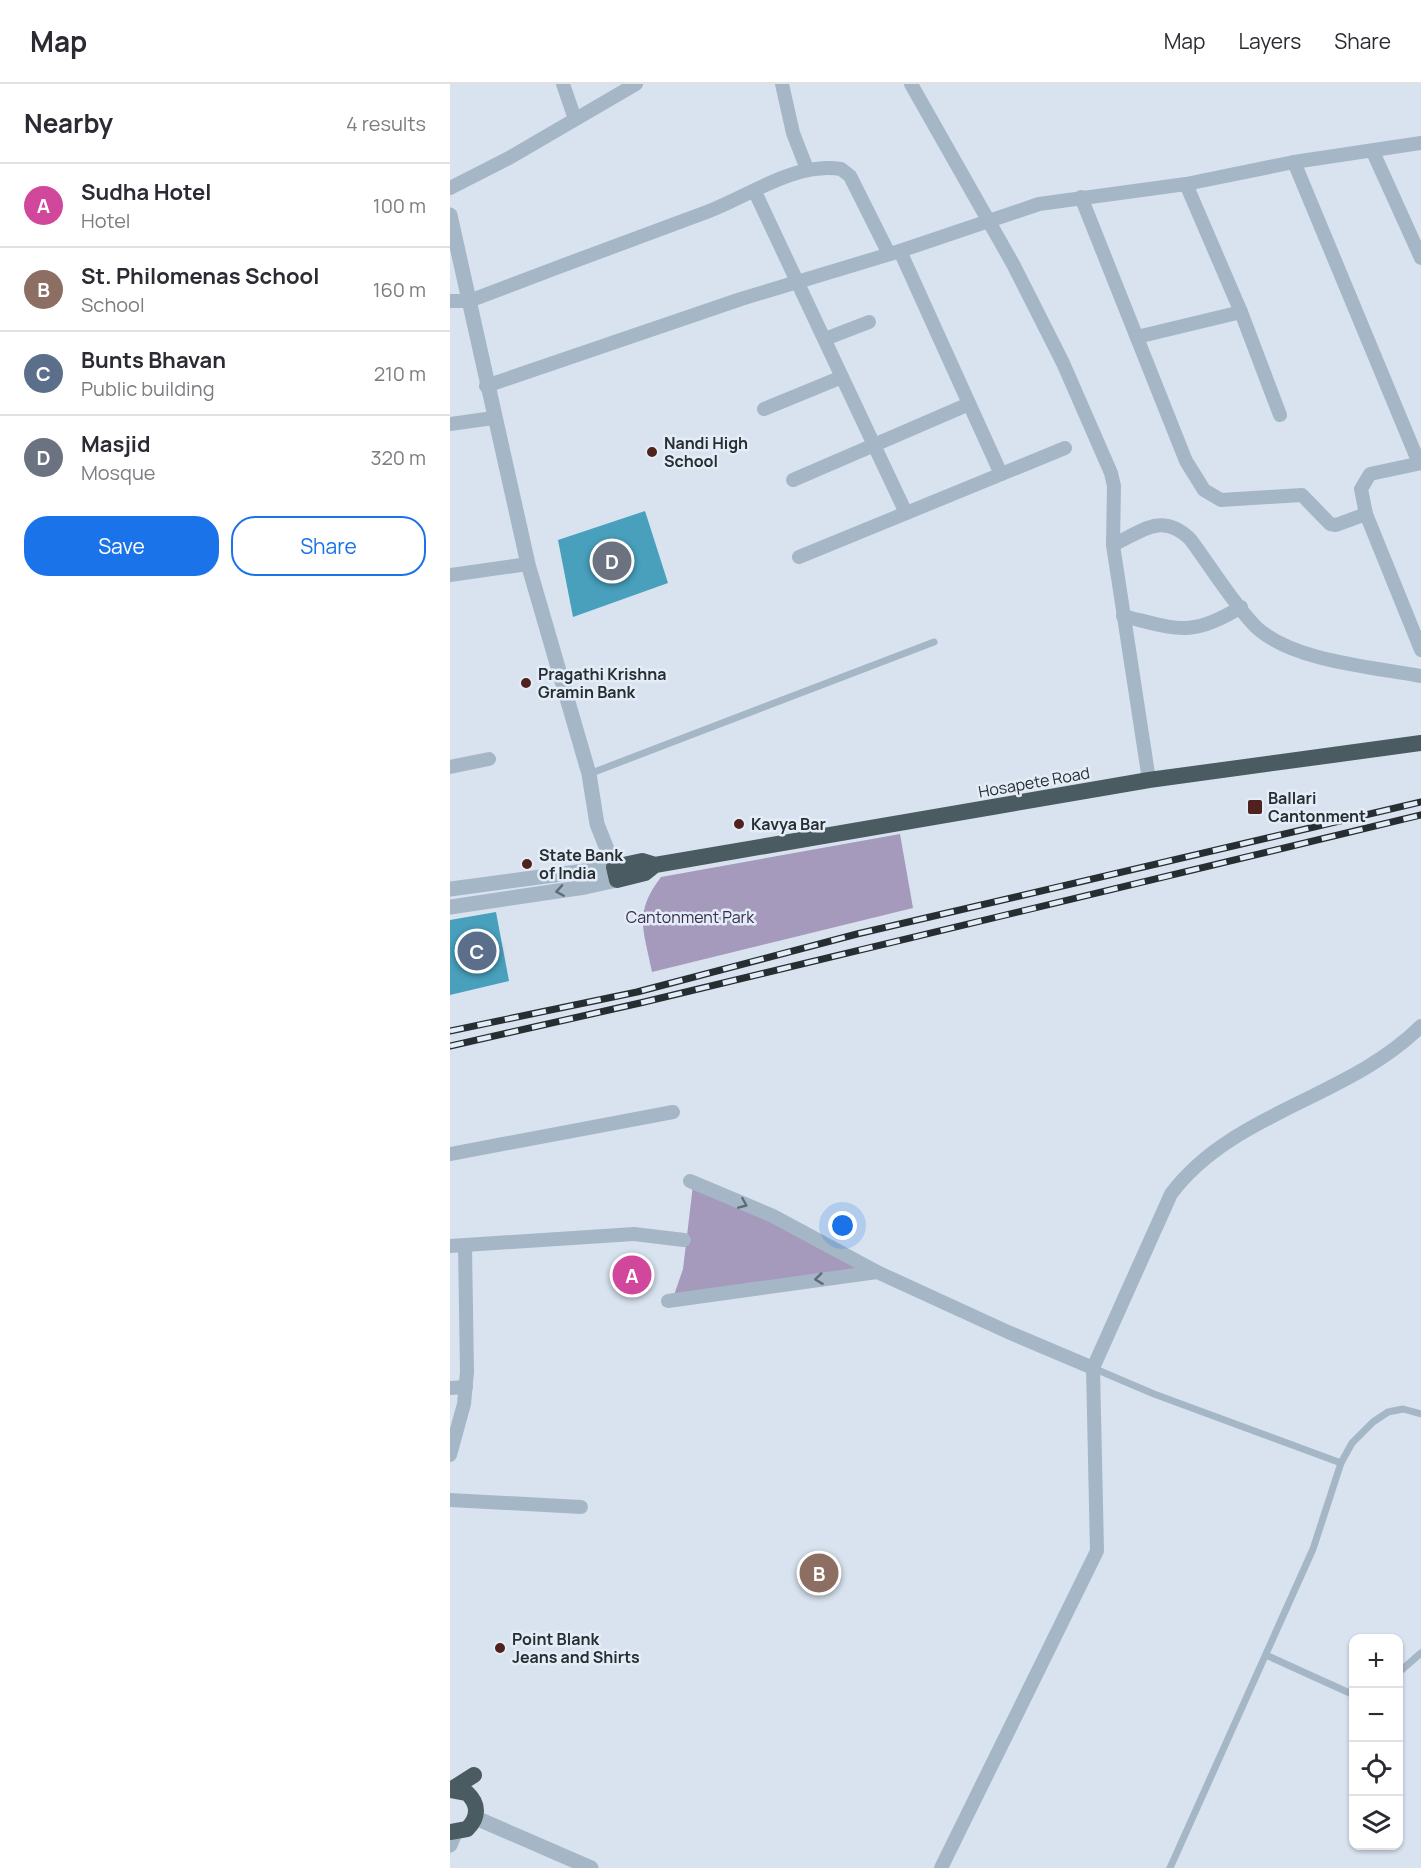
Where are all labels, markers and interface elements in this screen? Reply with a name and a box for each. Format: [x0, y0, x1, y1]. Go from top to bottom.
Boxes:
text: Map [30, 22, 87, 60]
text: Map [1164, 27, 1205, 55]
text: Layers [1238, 27, 1301, 55]
text: Share [1334, 27, 1391, 55]
text: Nearby [24, 105, 113, 141]
text: 4 results [346, 110, 426, 137]
text: Sudha Hotel [81, 177, 211, 207]
text: A [37, 192, 50, 219]
text: 100 m [373, 192, 426, 219]
text: Hotel [81, 207, 131, 234]
text: St. Philomenas School [81, 261, 319, 291]
text: B [37, 276, 50, 303]
text: 160 m [373, 276, 426, 303]
text: School [81, 291, 145, 318]
text: Bunts Bhavan [81, 345, 226, 375]
text: C [36, 360, 51, 387]
text: 210 m [374, 360, 426, 387]
text: Public building [81, 375, 215, 402]
text: Masjid [81, 429, 151, 459]
place label: Nandi High School [664, 432, 748, 472]
text: D [36, 444, 51, 471]
text: 320 m [370, 444, 426, 471]
marker: Nandi High School [645, 445, 659, 459]
text: Mosque [81, 459, 155, 486]
button: Save [24, 516, 219, 576]
button: Share [231, 516, 426, 576]
pin: D [592, 538, 632, 584]
place label: Pragathi Krishna Gramin Bank [538, 663, 666, 703]
marker: Pragathi Krishna Gramin Bank [519, 676, 533, 690]
street label: Hosapete Road [976, 761, 1092, 803]
place label: Ballari Cantonment [1268, 787, 1366, 827]
marker: Ballari Cantonment [1246, 798, 1264, 816]
place label: Kavya Bar [751, 813, 826, 835]
marker: Kavya Bar [732, 817, 746, 831]
place label: State Bank of India [539, 844, 623, 884]
marker: State Bank of India [520, 857, 534, 871]
one-way arrow [555, 885, 565, 897]
park label: Cantonment Park [626, 906, 755, 928]
pin: C [458, 928, 496, 974]
one-way arrow [737, 1197, 748, 1209]
your location [828, 1211, 857, 1240]
pin: A [612, 1252, 651, 1298]
one-way arrow [814, 1273, 823, 1285]
pin: B [800, 1550, 838, 1596]
place label: Point Blank Jeans and Shirts [512, 1628, 640, 1668]
map controls [1349, 1634, 1403, 1850]
button: + [1349, 1634, 1403, 1688]
marker: Point Blank Jeans and Shirts [493, 1641, 507, 1655]
button: − [1349, 1688, 1403, 1742]
button: locate [1349, 1742, 1403, 1796]
button: layers [1349, 1796, 1403, 1850]

